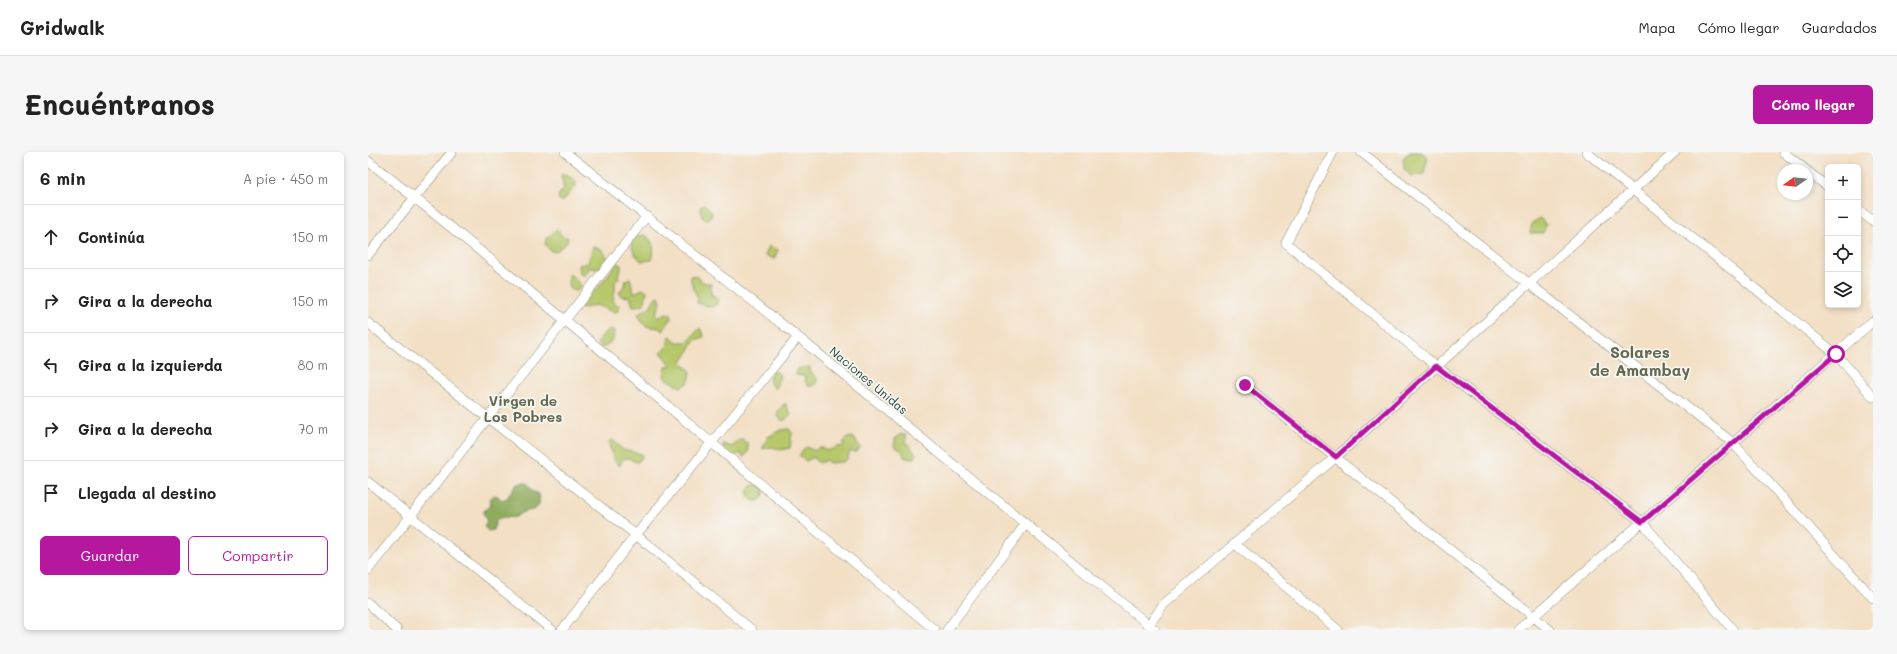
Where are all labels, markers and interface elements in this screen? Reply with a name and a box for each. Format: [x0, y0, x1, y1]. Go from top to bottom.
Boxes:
text: Gridwalk [20, 15, 105, 40]
text: Mapa [1639, 18, 1676, 37]
text: Cómo llegar [1698, 18, 1780, 37]
text: Guardados [1802, 18, 1877, 37]
button: Cómo llegar [1753, 85, 1873, 124]
text: Encuéntranos [24, 86, 215, 122]
north arrow [1777, 164, 1813, 200]
map controls [1825, 164, 1861, 308]
button: + [1825, 164, 1861, 200]
text: 6 min [40, 167, 85, 189]
text: A pie · 450 m [243, 170, 328, 187]
button: − [1825, 200, 1861, 236]
icon: ahead [40, 226, 62, 248]
text: Continúa [78, 227, 145, 247]
text: 150 m [292, 228, 328, 245]
button: locate [1825, 236, 1861, 272]
button: layers [1825, 272, 1861, 308]
icon: right [40, 290, 62, 312]
text: Gira a la derecha [78, 291, 212, 311]
text: 150 m [292, 292, 328, 309]
district label: Solares de Amambay [1590, 341, 1691, 380]
street label: Naciones Unidas [827, 343, 911, 417]
route start [1827, 345, 1845, 363]
icon: left [40, 354, 62, 376]
text: Gira a la izquierda [78, 355, 223, 375]
text: 80 m [298, 356, 328, 373]
route end [1236, 376, 1254, 394]
district label: Virgen de Los Pobres [484, 391, 562, 426]
icon: right [40, 418, 62, 440]
text: Gira a la derecha [78, 419, 212, 439]
text: 70 m [298, 420, 328, 437]
icon: arrive [40, 482, 62, 504]
text: Llegada al destino [78, 483, 216, 503]
button: Guardar [40, 536, 180, 575]
button: Compartir [188, 536, 328, 575]

